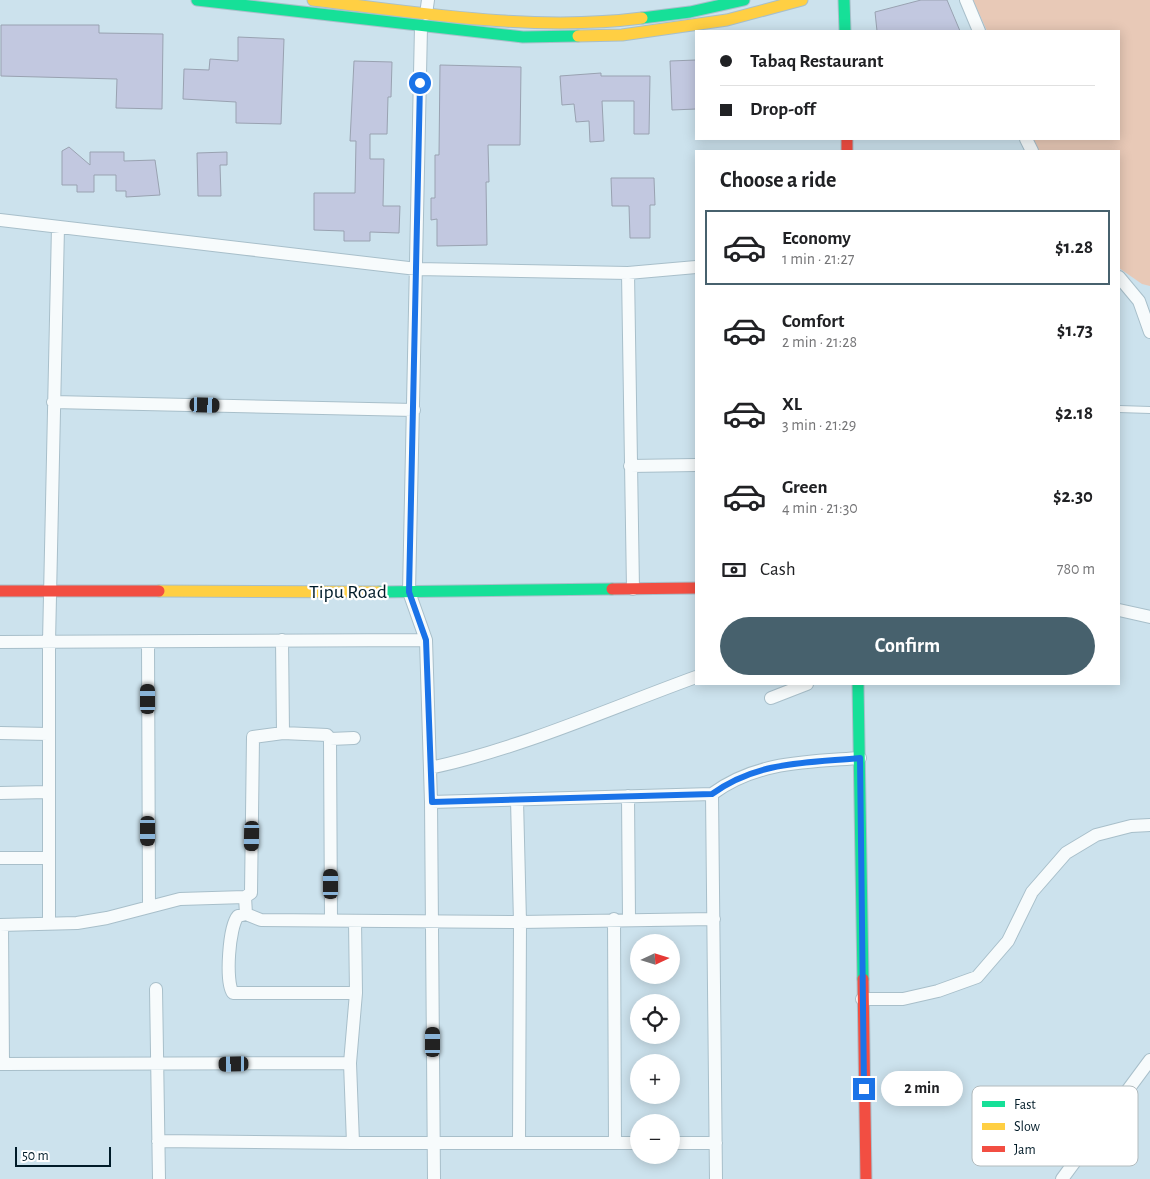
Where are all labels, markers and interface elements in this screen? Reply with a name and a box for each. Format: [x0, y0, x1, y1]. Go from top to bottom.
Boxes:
text: Tabaq Restaurant [750, 52, 883, 71]
route start [409, 72, 431, 94]
text: Drop-off [750, 100, 815, 119]
text: Choose a ride [720, 169, 836, 191]
icon: car [722, 225, 767, 270]
text: Economy [782, 229, 851, 248]
text: $1.28 [1055, 238, 1093, 257]
text: 1 min · 21:27 [782, 251, 854, 267]
icon: car [722, 308, 767, 353]
text: Comfort [782, 312, 844, 331]
text: $1.73 [1057, 321, 1093, 340]
text: 2 min · 21:28 [782, 334, 857, 350]
icon: car [722, 391, 767, 436]
text: XL [782, 395, 802, 414]
car [189, 397, 220, 413]
text: $2.18 [1055, 404, 1093, 423]
text: 3 min · 21:29 [782, 417, 856, 433]
icon: car [722, 474, 767, 519]
text: Green [782, 478, 828, 497]
text: $2.30 [1053, 487, 1093, 506]
text: 4 min · 21:30 [782, 500, 858, 516]
icon: cash [720, 556, 748, 584]
text: Cash [760, 560, 796, 579]
text: 780 m [1057, 561, 1095, 577]
street label: Tipu Road [309, 582, 387, 602]
button: Confirm [720, 617, 1095, 675]
car [140, 684, 155, 714]
car [140, 816, 155, 846]
car [244, 821, 259, 851]
car [323, 869, 338, 899]
north arrow [630, 934, 680, 984]
map controls [630, 934, 680, 1164]
button: locate [630, 994, 680, 1044]
car [425, 1027, 440, 1057]
button: + [630, 1054, 680, 1104]
car [218, 1056, 249, 1072]
callout: 2 min [882, 1072, 964, 1106]
route end [853, 1078, 875, 1100]
text: 2 min [904, 1080, 940, 1096]
legend [972, 1086, 1138, 1166]
text: Fast [1014, 1098, 1036, 1112]
button: − [630, 1114, 680, 1164]
text: Slow [1014, 1120, 1041, 1134]
text: Jam [1014, 1143, 1036, 1157]
scale bar [15, 1144, 111, 1167]
text: 50 m [22, 1149, 49, 1163]

